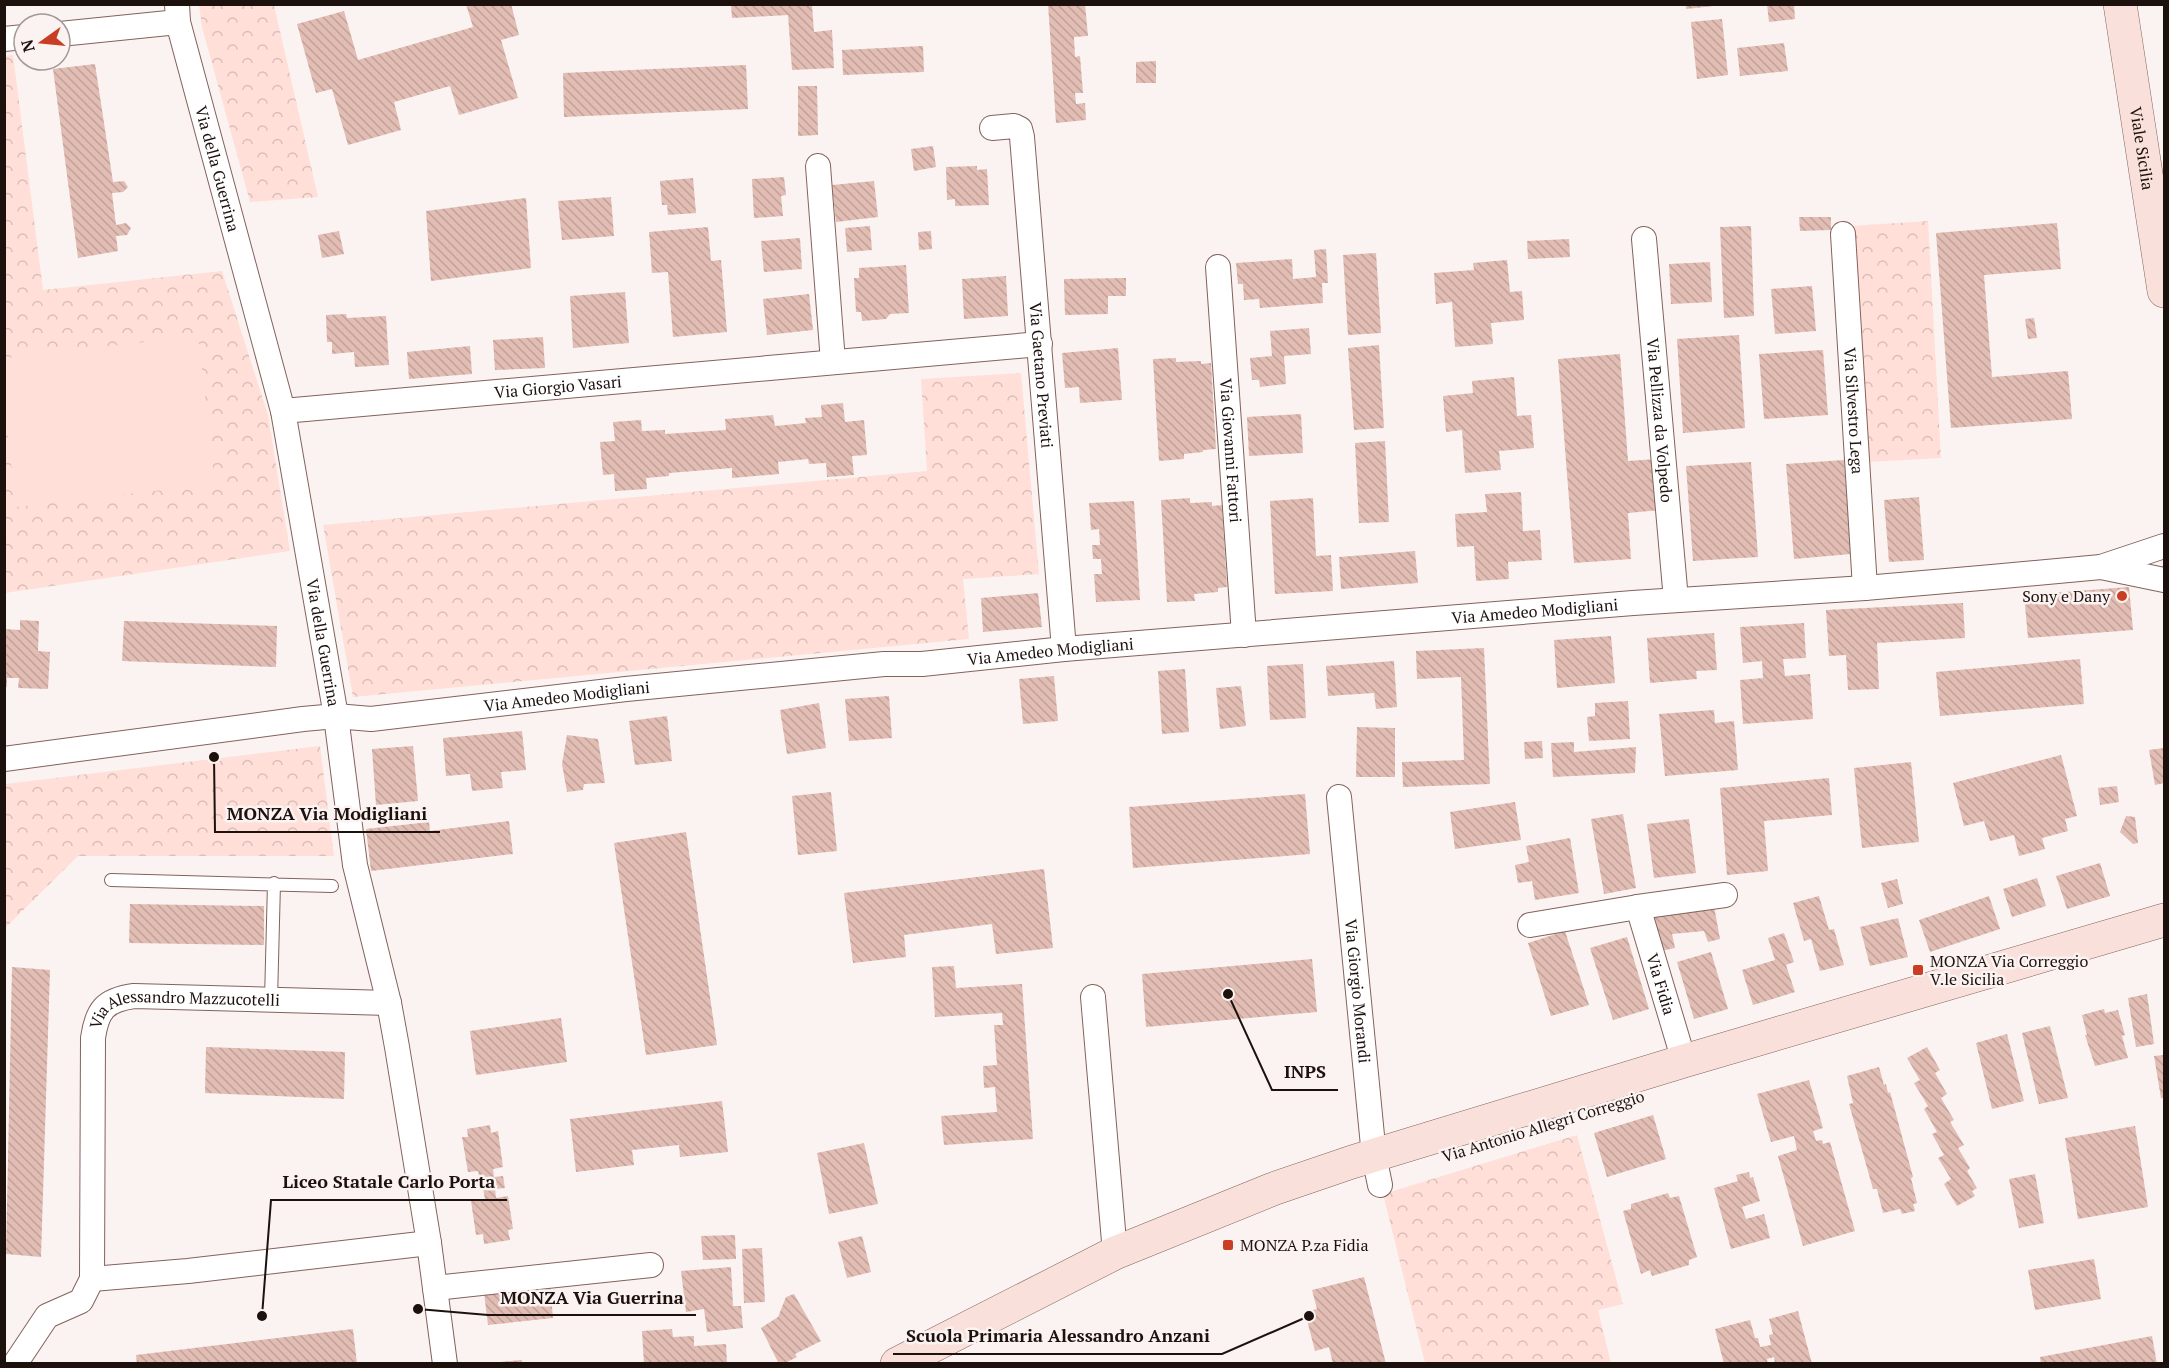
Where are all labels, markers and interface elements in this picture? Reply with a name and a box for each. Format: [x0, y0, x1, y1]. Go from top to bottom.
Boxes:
north arrow [12, 12, 72, 72]
text: N [15, 37, 40, 55]
street label: Via della Guerrina [190, 103, 245, 234]
street label: Viale Sicilia [2125, 105, 2159, 192]
street label: Via Gaetano Previati [1025, 301, 1059, 449]
street label: Via Pellizza da Volpedo [1642, 337, 1678, 504]
street label: Via Silvestro Lega [1839, 347, 1869, 475]
street label: Via Giorgio Vasari [493, 370, 623, 403]
street label: Via Giovanni Fattori [1215, 378, 1247, 524]
street label: Via della Guerrina [301, 577, 345, 708]
place label: Sony e Dany [2022, 585, 2111, 607]
marker: Sony e Dany [2115, 589, 2129, 603]
street label: Via Amedeo Modigliani [1451, 593, 1619, 629]
street label: Via Amedeo Modigliani [966, 632, 1135, 670]
street label: Via Amedeo Modigliani [483, 676, 651, 717]
callout: MONZA Via Modigliani [215, 796, 440, 832]
text: MONZA Via Modigliani [227, 801, 427, 825]
street label: Via Giorgio Morandi [1340, 918, 1376, 1064]
place label: MONZA Via Correggio V.le Sicilia [1930, 950, 2088, 990]
street label: Via Fidia [1641, 951, 1681, 1018]
marker: MONZA Via Correggio V.le Sicilia [1911, 963, 1925, 977]
street label: Via Alessandro Mazzucotelli [84, 985, 280, 1031]
callout: INPS [1272, 1054, 1338, 1090]
text: INPS [1284, 1059, 1326, 1083]
street label: Via Antonio Allegri Correggio [1439, 1085, 1647, 1167]
callout: Liceo Statale Carlo Porta [271, 1164, 507, 1200]
text: Liceo Statale Carlo Porta [283, 1169, 495, 1193]
place label: MONZA P.za Fidia [1240, 1234, 1368, 1256]
marker: MONZA P.za Fidia [1221, 1238, 1235, 1252]
callout: MONZA Via Guerrina [488, 1279, 696, 1315]
text: MONZA Via Guerrina [500, 1285, 684, 1309]
callout: Scuola Primaria Alessandro Anzani [893, 1318, 1222, 1354]
text: Scuola Primaria Alessandro Anzani [906, 1323, 1210, 1347]

